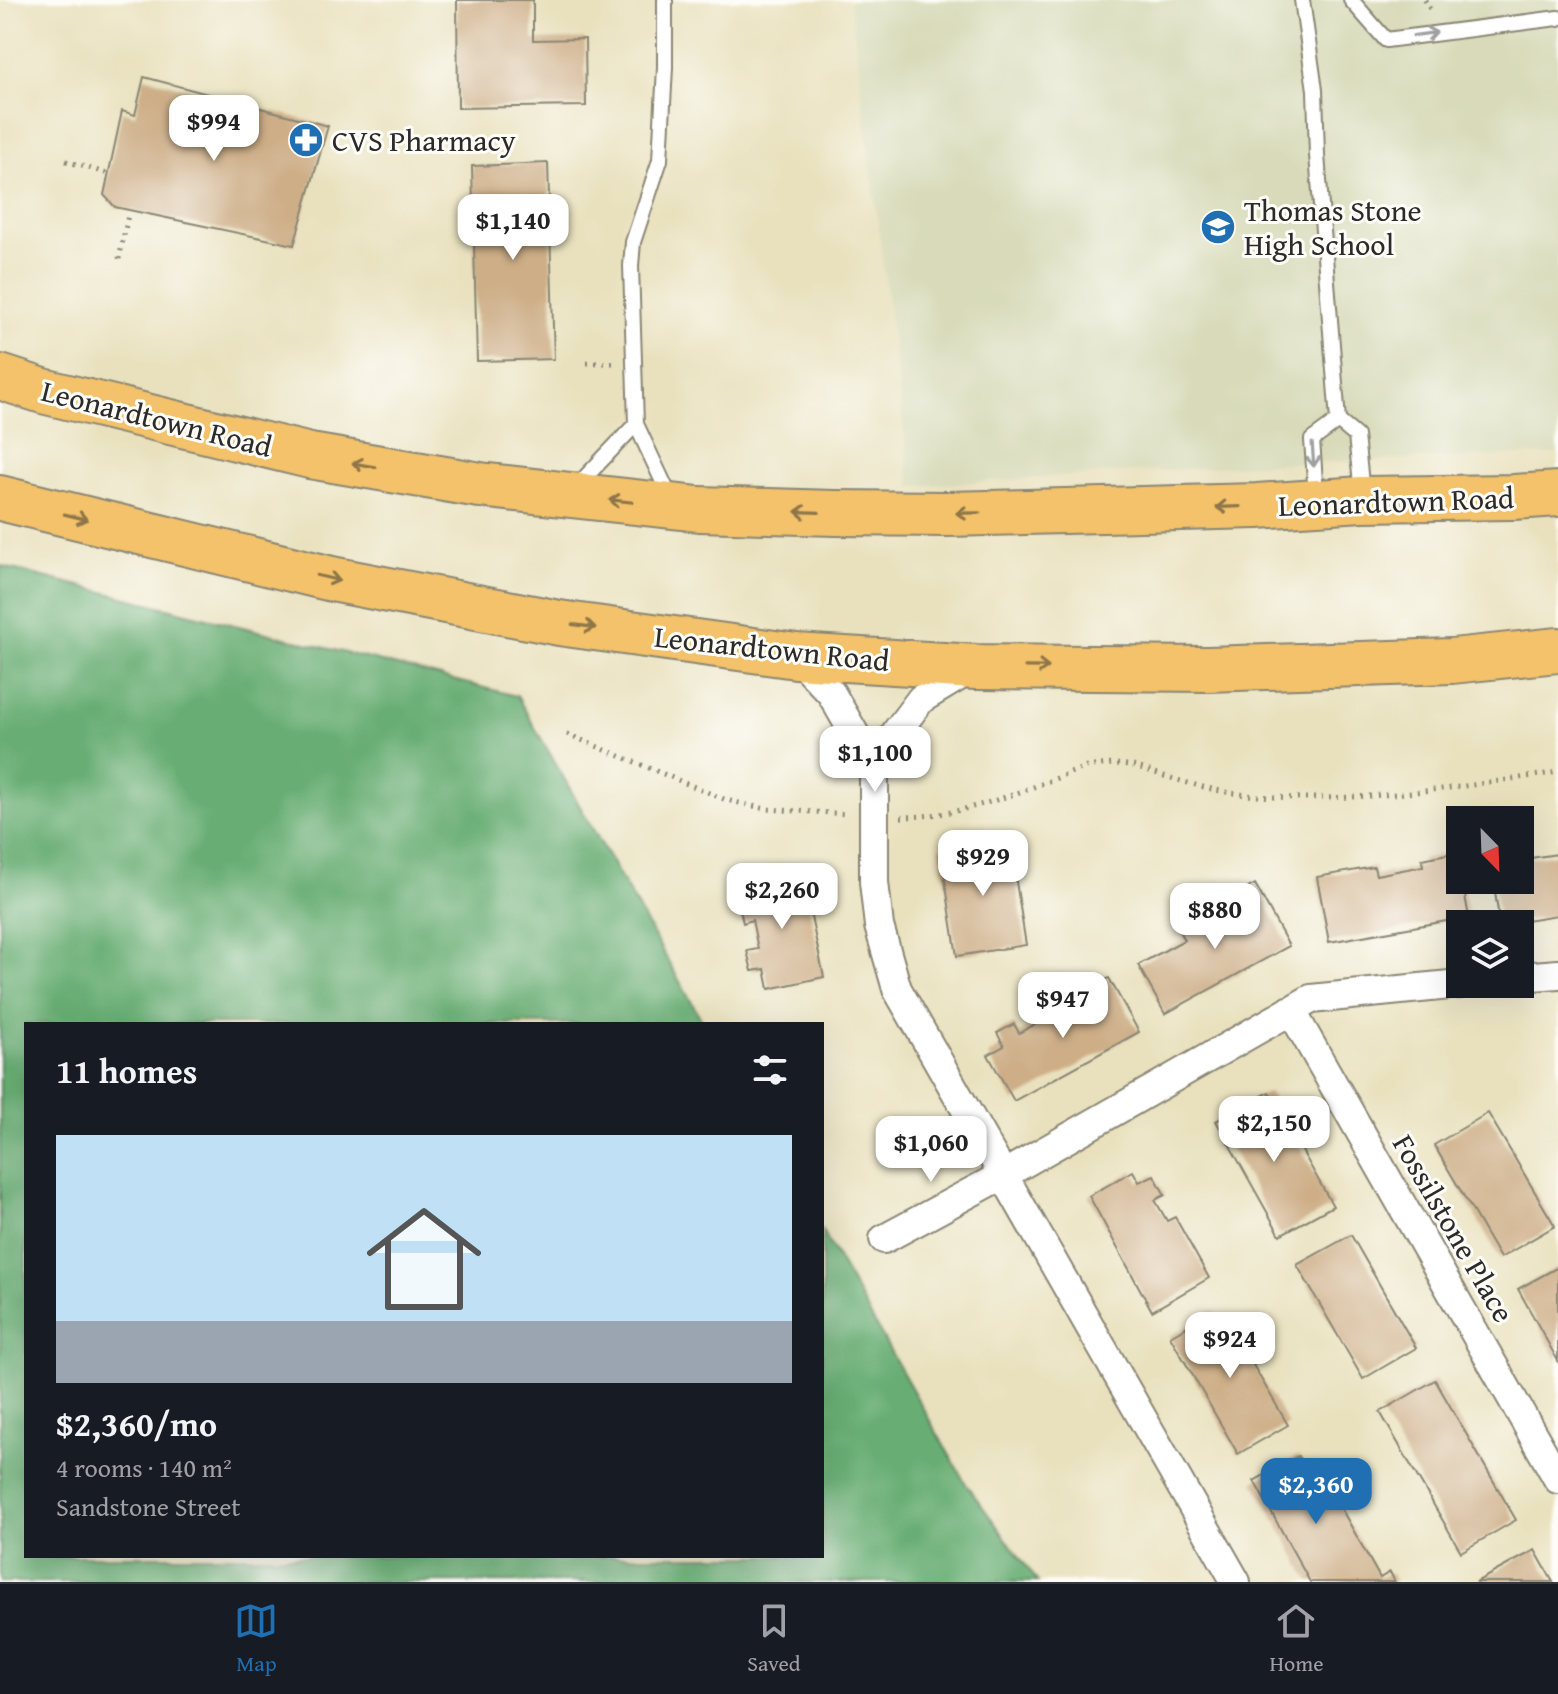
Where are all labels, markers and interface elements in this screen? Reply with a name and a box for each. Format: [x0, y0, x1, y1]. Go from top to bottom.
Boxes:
one-way arrow [1412, 26, 1437, 41]
pin: $994 [167, 95, 261, 163]
text: $994 [187, 101, 241, 140]
place label: CVS Pharmacy [332, 118, 516, 162]
pharmacy icon: CVS Pharmacy [287, 121, 325, 159]
place label: Thomas Stone High School [1244, 188, 1422, 266]
pin: $1,140 [448, 194, 578, 262]
text: $1,140 [476, 200, 550, 239]
school or university icon: Thomas Stone High School [1199, 208, 1237, 246]
street label: Leonardtown Road [37, 368, 277, 468]
one-way arrow [1306, 441, 1321, 468]
one-way arrow [352, 456, 377, 471]
street label: Leonardtown Road [1277, 475, 1515, 527]
one-way arrow [608, 494, 635, 509]
one-way arrow [1215, 500, 1242, 515]
one-way arrow [794, 505, 821, 520]
one-way arrow [955, 506, 982, 521]
one-way arrow [62, 511, 88, 526]
one-way arrow [315, 571, 341, 586]
street label: Leonardtown Road [652, 614, 892, 682]
one-way arrow [571, 619, 596, 634]
one-way arrow [1023, 659, 1050, 675]
pin: $1,100 [810, 726, 940, 794]
text: $1,100 [838, 732, 912, 771]
north arrow [1446, 806, 1534, 894]
map controls [1446, 806, 1534, 998]
pin: $929 [936, 830, 1030, 898]
text: $929 [956, 836, 1010, 875]
pin: $2,260 [717, 863, 847, 931]
text: $2,260 [745, 869, 819, 908]
pin: $880 [1168, 883, 1262, 951]
text: $880 [1188, 889, 1242, 928]
button: layers [1446, 910, 1534, 998]
pin: $947 [1016, 972, 1110, 1040]
text: $947 [1036, 978, 1090, 1017]
text: 11 homes [56, 1046, 197, 1095]
icon: filters [748, 1048, 792, 1092]
pin: $2,150 [1209, 1096, 1339, 1164]
text: $2,150 [1237, 1102, 1311, 1141]
pin: $1,060 [866, 1116, 996, 1184]
text: $1,060 [894, 1122, 968, 1161]
street label: Fossilstone Place [1382, 1126, 1526, 1330]
icon: home [352, 1187, 496, 1331]
pin: $924 [1183, 1312, 1277, 1380]
text: $924 [1203, 1318, 1257, 1357]
text: $2,360/mo [56, 1399, 217, 1448]
text: 4 rooms · 140 m² [56, 1448, 232, 1487]
pin: $2,360 [1251, 1458, 1381, 1526]
text: $2,360 [1279, 1464, 1353, 1503]
text: Sandstone Street [56, 1487, 241, 1526]
tab: Map [234, 1599, 278, 1679]
tab: Saved [747, 1599, 801, 1679]
tab: Home [1269, 1599, 1324, 1679]

